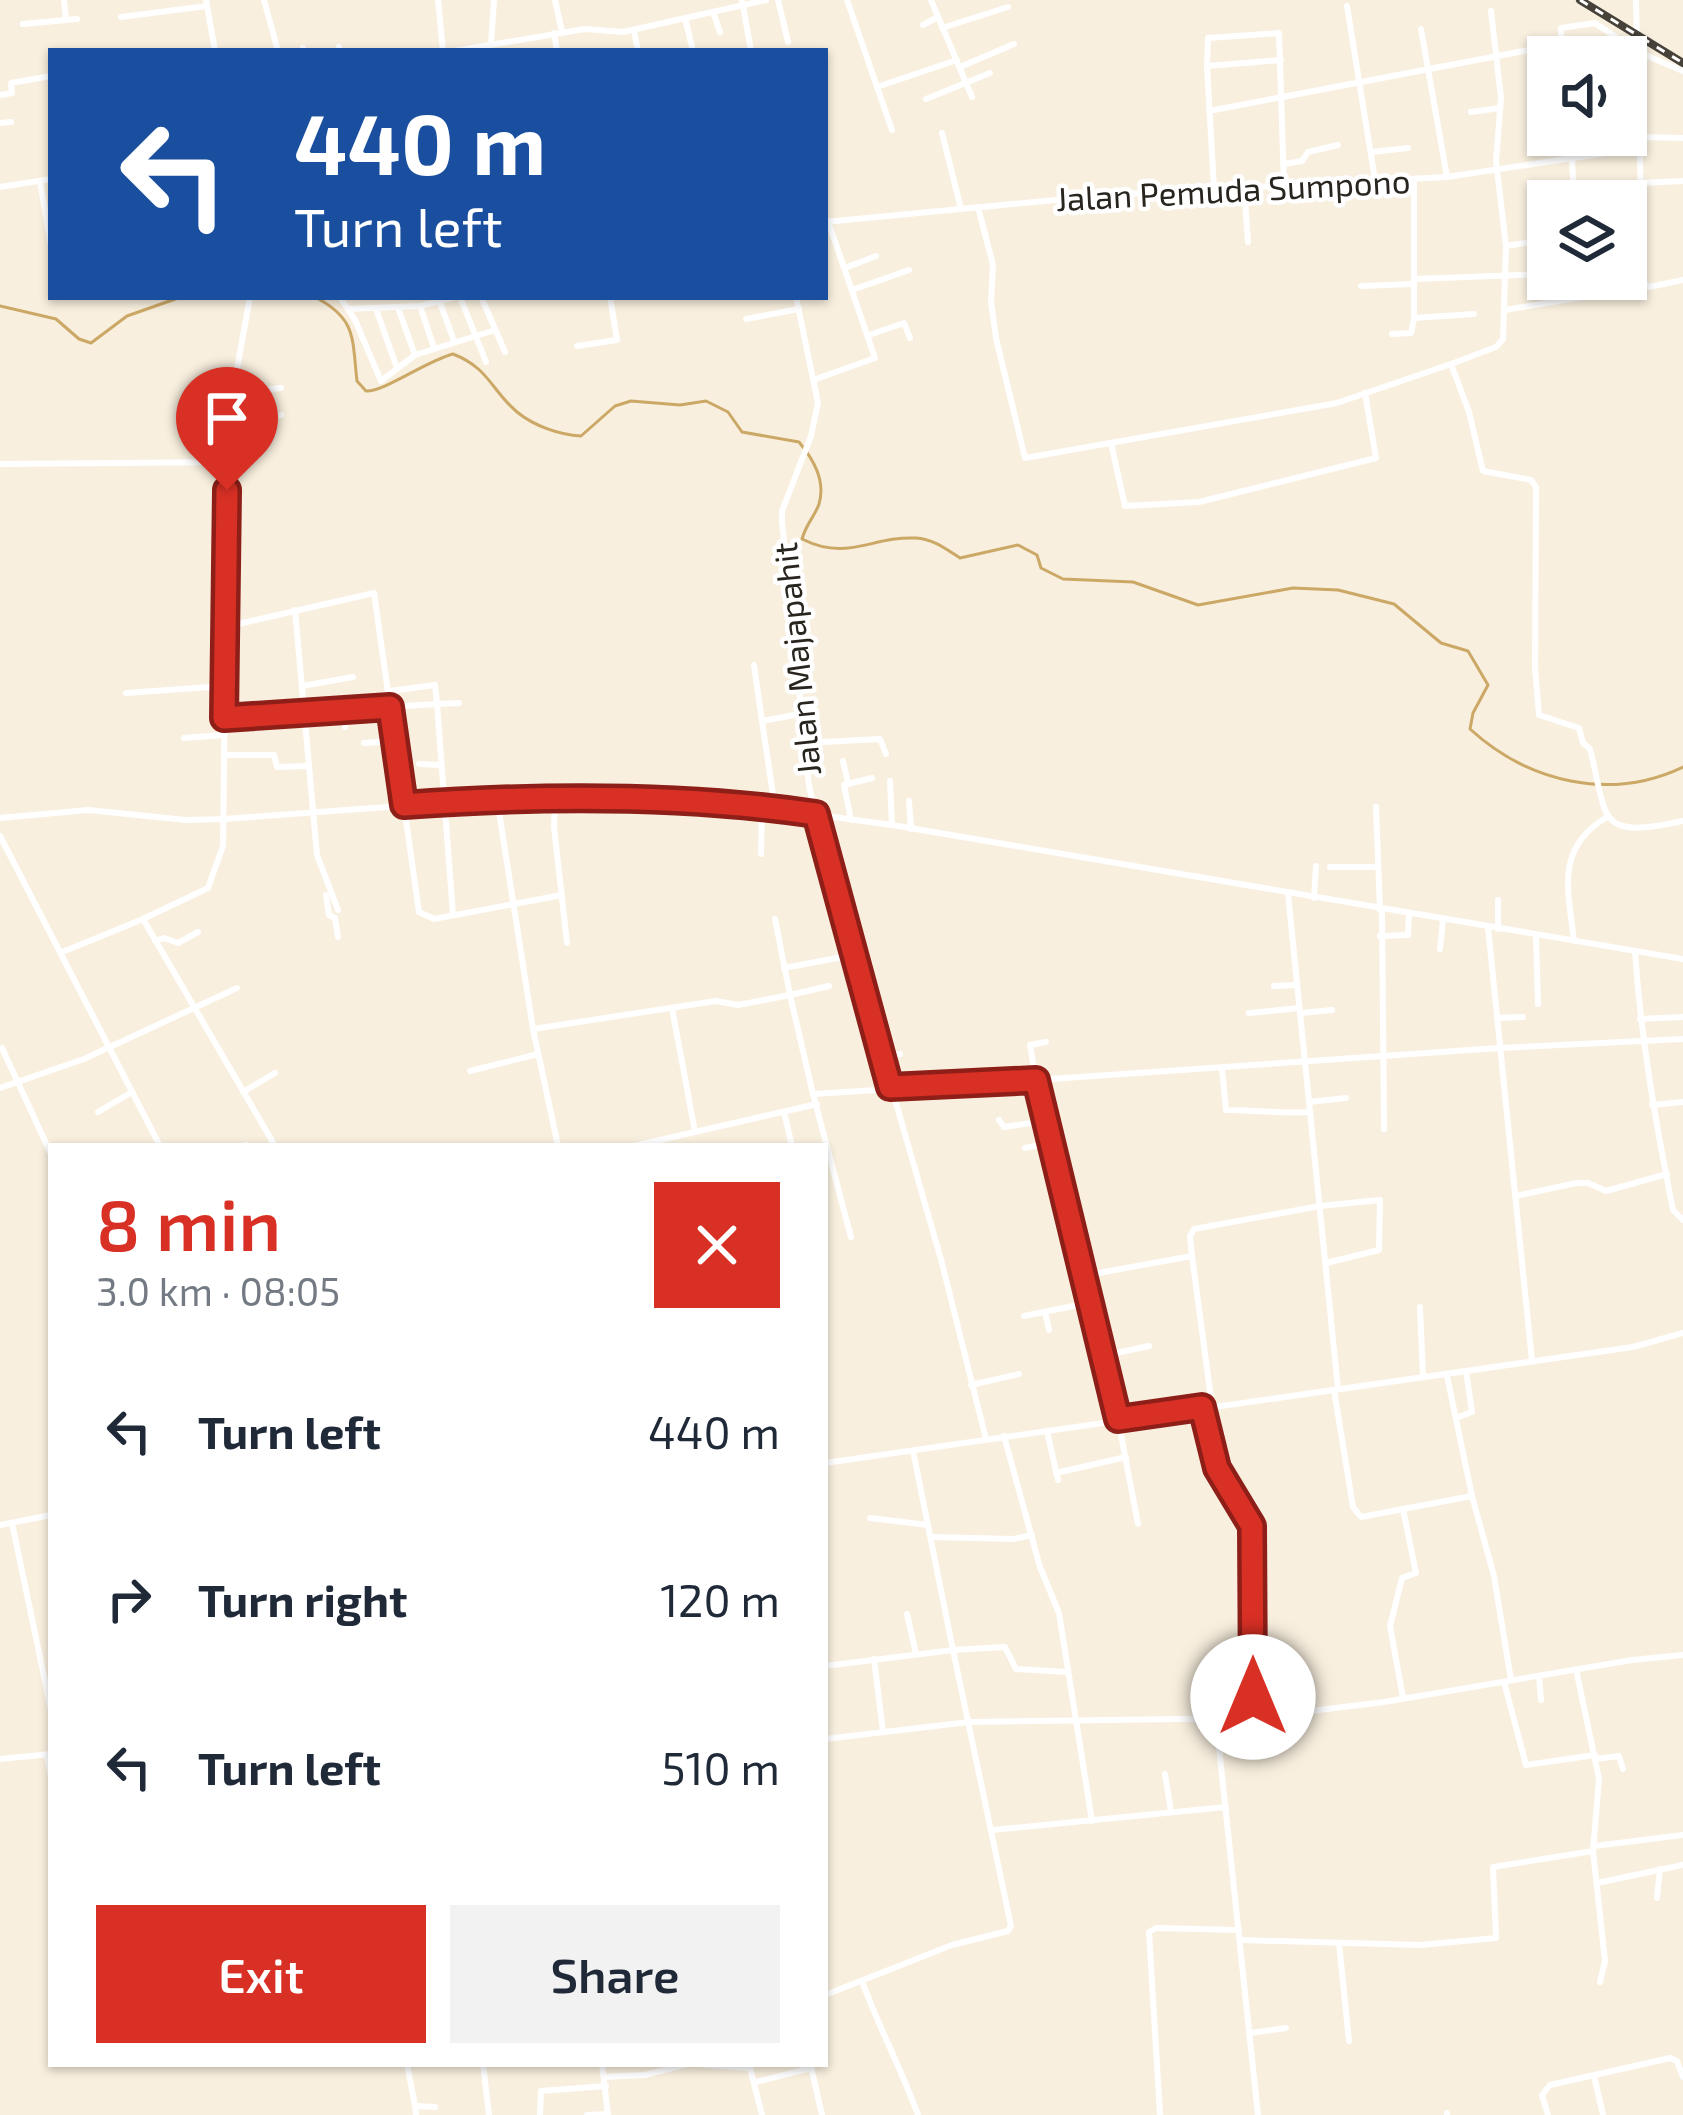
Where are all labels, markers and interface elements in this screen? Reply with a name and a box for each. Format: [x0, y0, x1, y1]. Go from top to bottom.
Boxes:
map controls [1527, 36, 1647, 300]
button: sound [1527, 36, 1647, 156]
text: 440 m [294, 91, 546, 192]
icon: left [96, 96, 252, 252]
street label: Jalan Pemuda Sumpono [1055, 160, 1411, 218]
button: layers [1527, 180, 1647, 300]
text: Turn left [294, 193, 503, 258]
pin [176, 367, 278, 490]
icon: arrive [194, 385, 260, 451]
street label: Jalan Majapahit [764, 540, 828, 778]
text: 8 min [96, 1179, 281, 1265]
button: close [654, 1182, 780, 1308]
text: 3.0 km · 08:05 [96, 1267, 340, 1314]
icon: left [96, 1398, 162, 1464]
text: Turn left [198, 1404, 381, 1458]
text: 440 m [648, 1404, 780, 1458]
icon: right [96, 1566, 162, 1632]
text: Turn right [198, 1572, 407, 1626]
text: 120 m [660, 1572, 780, 1626]
position arrow [1190, 1634, 1316, 1760]
icon: left [96, 1734, 162, 1800]
text: Turn left [198, 1740, 381, 1794]
text: 510 m [661, 1740, 780, 1794]
button: Exit [96, 1905, 426, 2043]
button: Share [450, 1905, 780, 2043]

